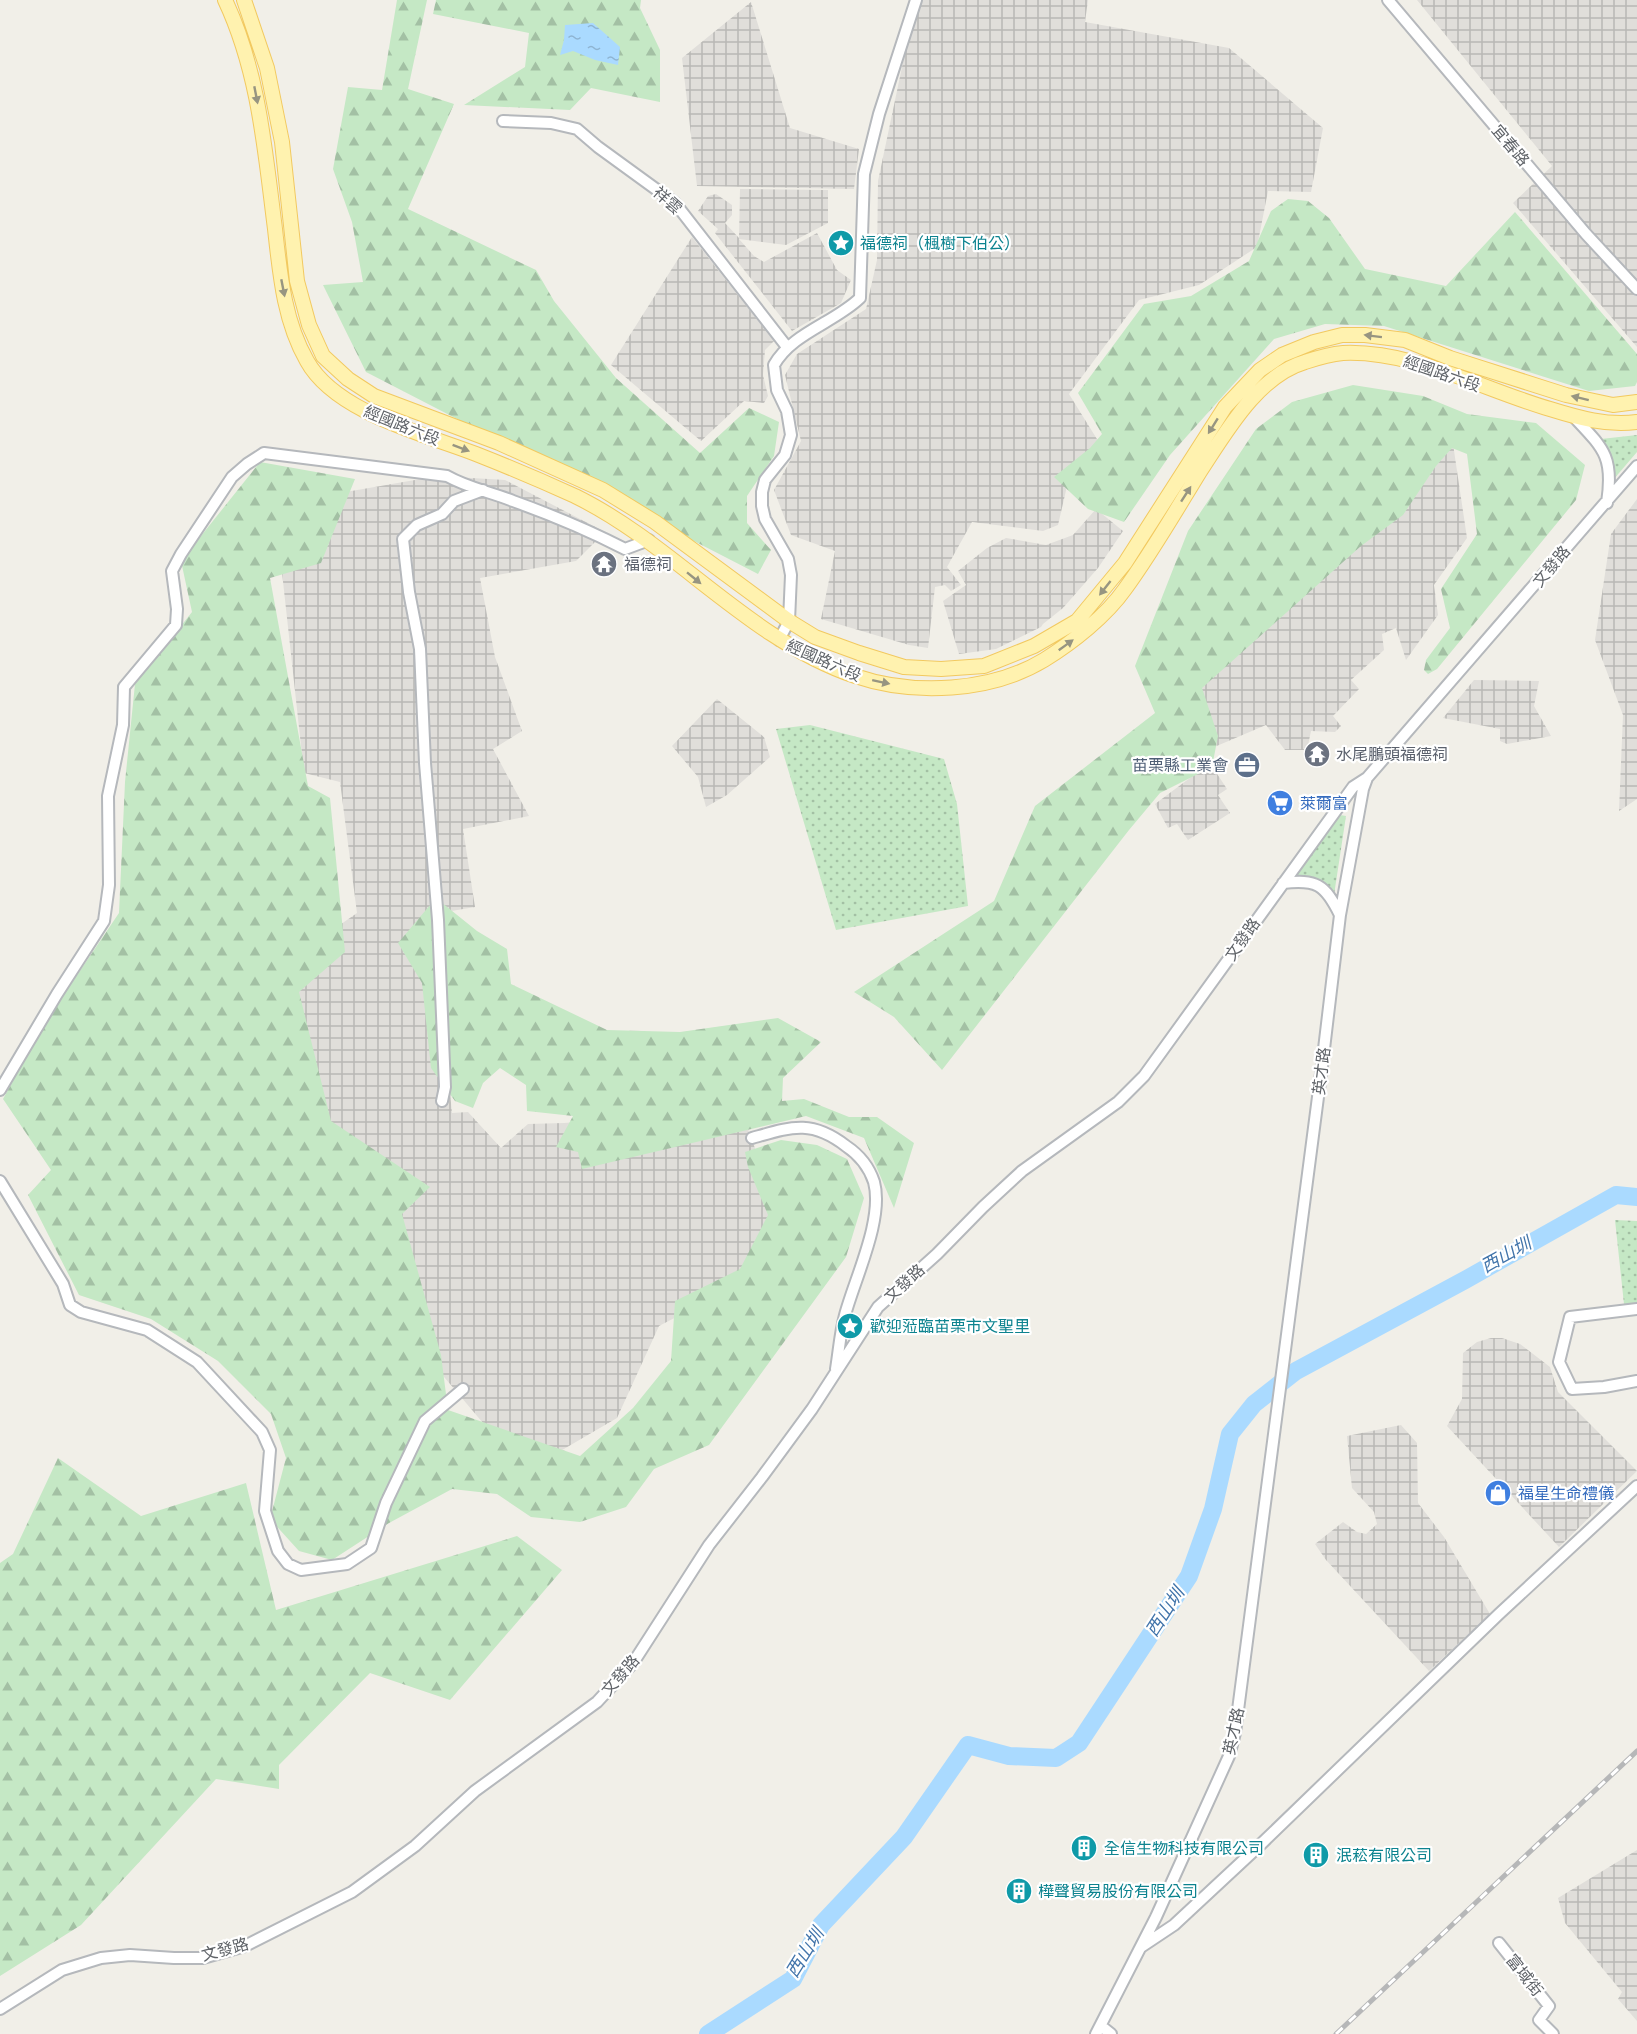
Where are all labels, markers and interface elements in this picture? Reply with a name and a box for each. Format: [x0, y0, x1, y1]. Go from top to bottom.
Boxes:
one-way arrow [252, 86, 261, 105]
street label: 宜春路 [1489, 121, 1533, 169]
street label: 祥雲 [650, 183, 685, 217]
place icon: 福德祠（楓樹下伯公） [826, 228, 856, 258]
place label: 福德祠（楓樹下伯公） [860, 235, 1020, 252]
one-way arrow [279, 279, 288, 298]
one-way arrow [1364, 331, 1383, 341]
street label: 經國路六段 [1401, 352, 1482, 395]
one-way arrow [1570, 393, 1589, 403]
street label: 經國路六段 [362, 403, 442, 448]
one-way arrow [1207, 418, 1218, 434]
one-way arrow [452, 444, 470, 454]
one-way arrow [1181, 486, 1192, 502]
street label: 文發路 [1529, 542, 1573, 590]
temple icon: 福德祠 [589, 549, 619, 579]
place label: 福德祠 [624, 556, 672, 573]
one-way arrow [686, 571, 702, 584]
one-way arrow [1100, 581, 1112, 596]
street label: 經國路六段 [784, 636, 864, 684]
one-way arrow [1057, 639, 1073, 651]
one-way arrow [872, 678, 891, 687]
temple icon: 水尾鵬頭福德祠 [1302, 739, 1332, 769]
place label: 水尾鵬頭福德祠 [1336, 746, 1448, 763]
office icon: 苗栗縣工業會 [1232, 750, 1262, 780]
place label: 苗栗縣工業會 [1132, 757, 1228, 774]
supermarket icon: 萊爾富 [1265, 788, 1295, 818]
place label: 萊爾富 [1300, 795, 1348, 812]
street label: 文發路 [1222, 915, 1263, 964]
street label: 英才路 [1310, 1046, 1333, 1096]
water label: 西山圳 [1478, 1232, 1537, 1277]
street label: 文發路 [881, 1261, 928, 1306]
place icon: 歡迎蒞臨苗栗市文聖里 [835, 1311, 865, 1341]
place label: 歡迎蒞臨苗栗市文聖里 [870, 1318, 1030, 1335]
shop icon: 福星生命禮儀 [1483, 1478, 1513, 1508]
place label: 福星生命禮儀 [1518, 1485, 1614, 1502]
water label: 西山圳 [1142, 1581, 1190, 1640]
street label: 文發路 [598, 1652, 643, 1699]
street label: 英才路 [1220, 1706, 1247, 1756]
building icon: 全信生物科技有限公司 [1069, 1833, 1099, 1863]
place label: 全信生物科技有限公司 [1104, 1840, 1264, 1857]
building icon: 泯菘有限公司 [1301, 1840, 1331, 1870]
place label: 泯菘有限公司 [1336, 1847, 1432, 1864]
building icon: 樺聲貿易股份有限公司 [1004, 1876, 1034, 1906]
place label: 樺聲貿易股份有限公司 [1038, 1883, 1198, 1900]
water label: 西山圳 [782, 1922, 829, 1981]
street label: 文發路 [200, 1935, 251, 1964]
street label: 富域街 [1503, 1951, 1546, 1999]

